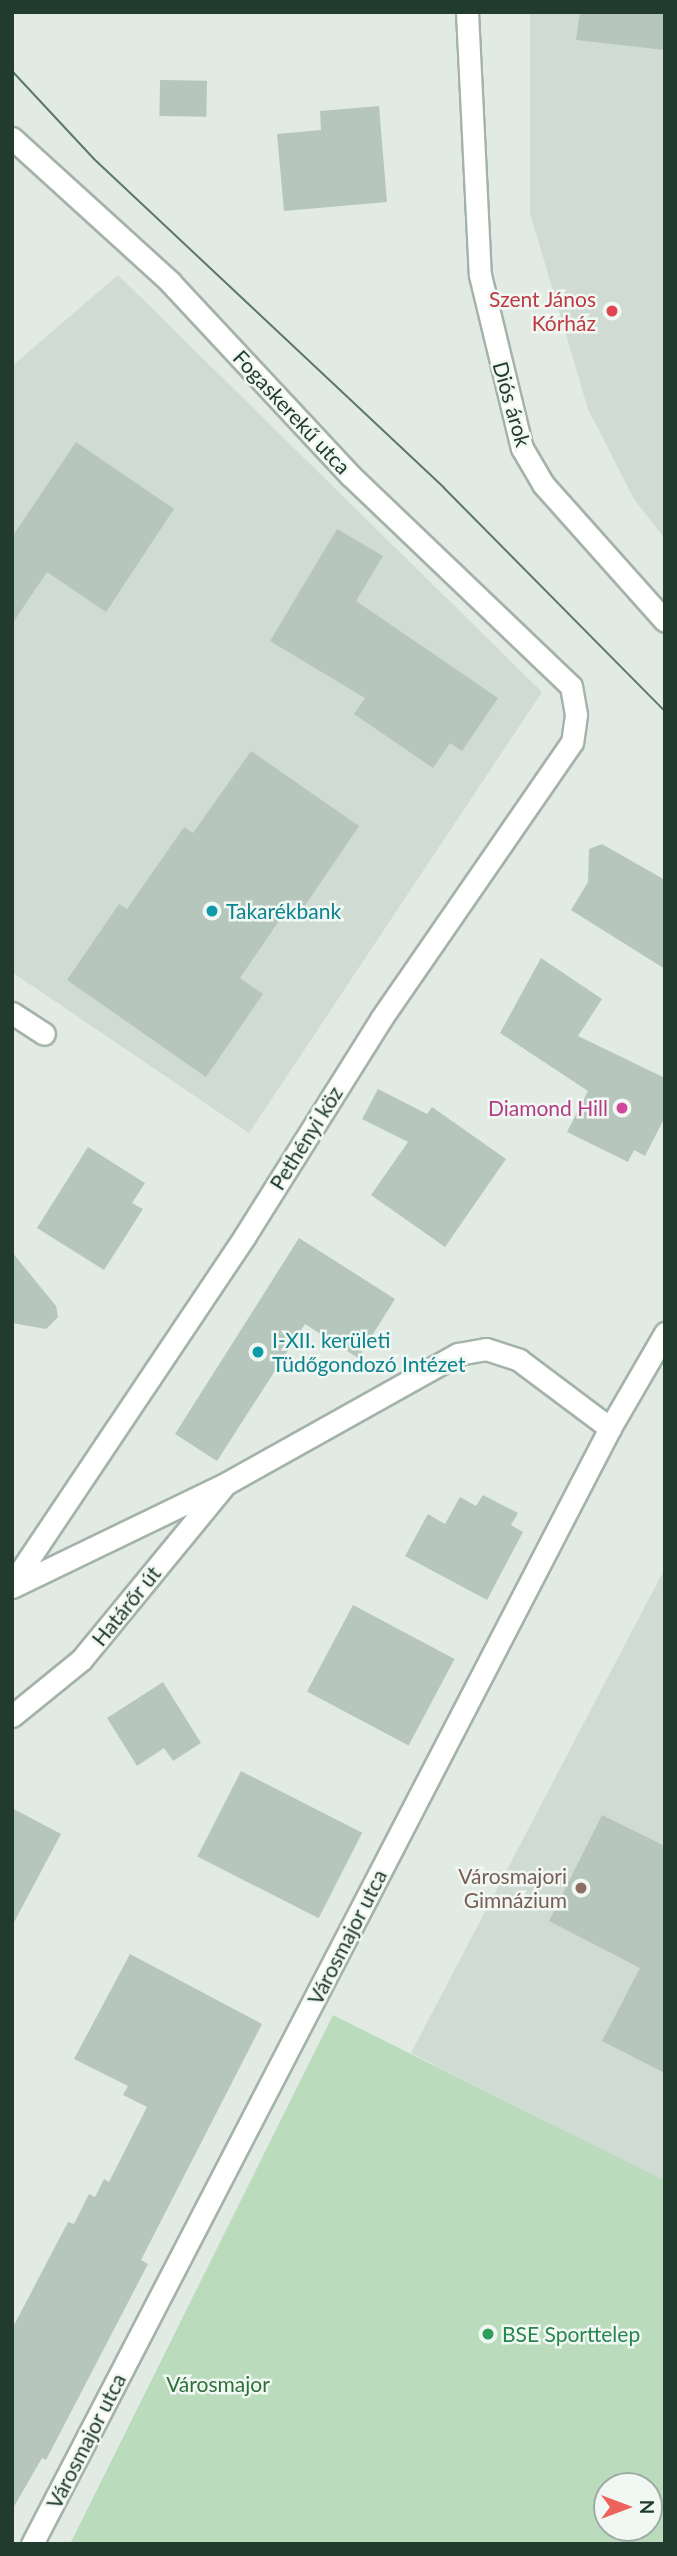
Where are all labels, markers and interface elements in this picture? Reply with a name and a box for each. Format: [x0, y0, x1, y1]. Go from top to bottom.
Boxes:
place label: Szent János Kórház [489, 286, 596, 336]
marker: Szent János Kórház [602, 301, 622, 321]
street label: Fogaskerekű utca [228, 345, 356, 479]
street label: Diós árok [488, 359, 536, 449]
place label: Takarékbank [226, 898, 341, 924]
marker: Takarékbank [204, 903, 220, 919]
street label: Pethényi köz [264, 1082, 348, 1194]
place label: Diamond Hill [488, 1095, 608, 1121]
marker: Diamond Hill [614, 1100, 630, 1116]
place label: I-XII. kerületi Tüdőgondozó Intézet [272, 1327, 466, 1377]
marker: I-XII. kerületi Tüdőgondozó Intézet [250, 1344, 266, 1360]
street label: Határőr út [86, 1561, 166, 1651]
place label: Városmajori Gimnázium [458, 1863, 567, 1913]
street label: Városmajor utca [302, 1865, 392, 2009]
marker: Városmajori Gimnázium [573, 1880, 589, 1896]
place label: BSE Sporttelep [502, 2321, 640, 2347]
marker: BSE Sporttelep [480, 2326, 496, 2342]
street label: Városmajor utca [41, 2369, 131, 2513]
park label: Városmajor [166, 2371, 270, 2397]
north arrow [593, 2472, 663, 2542]
text: N [636, 2500, 659, 2514]

